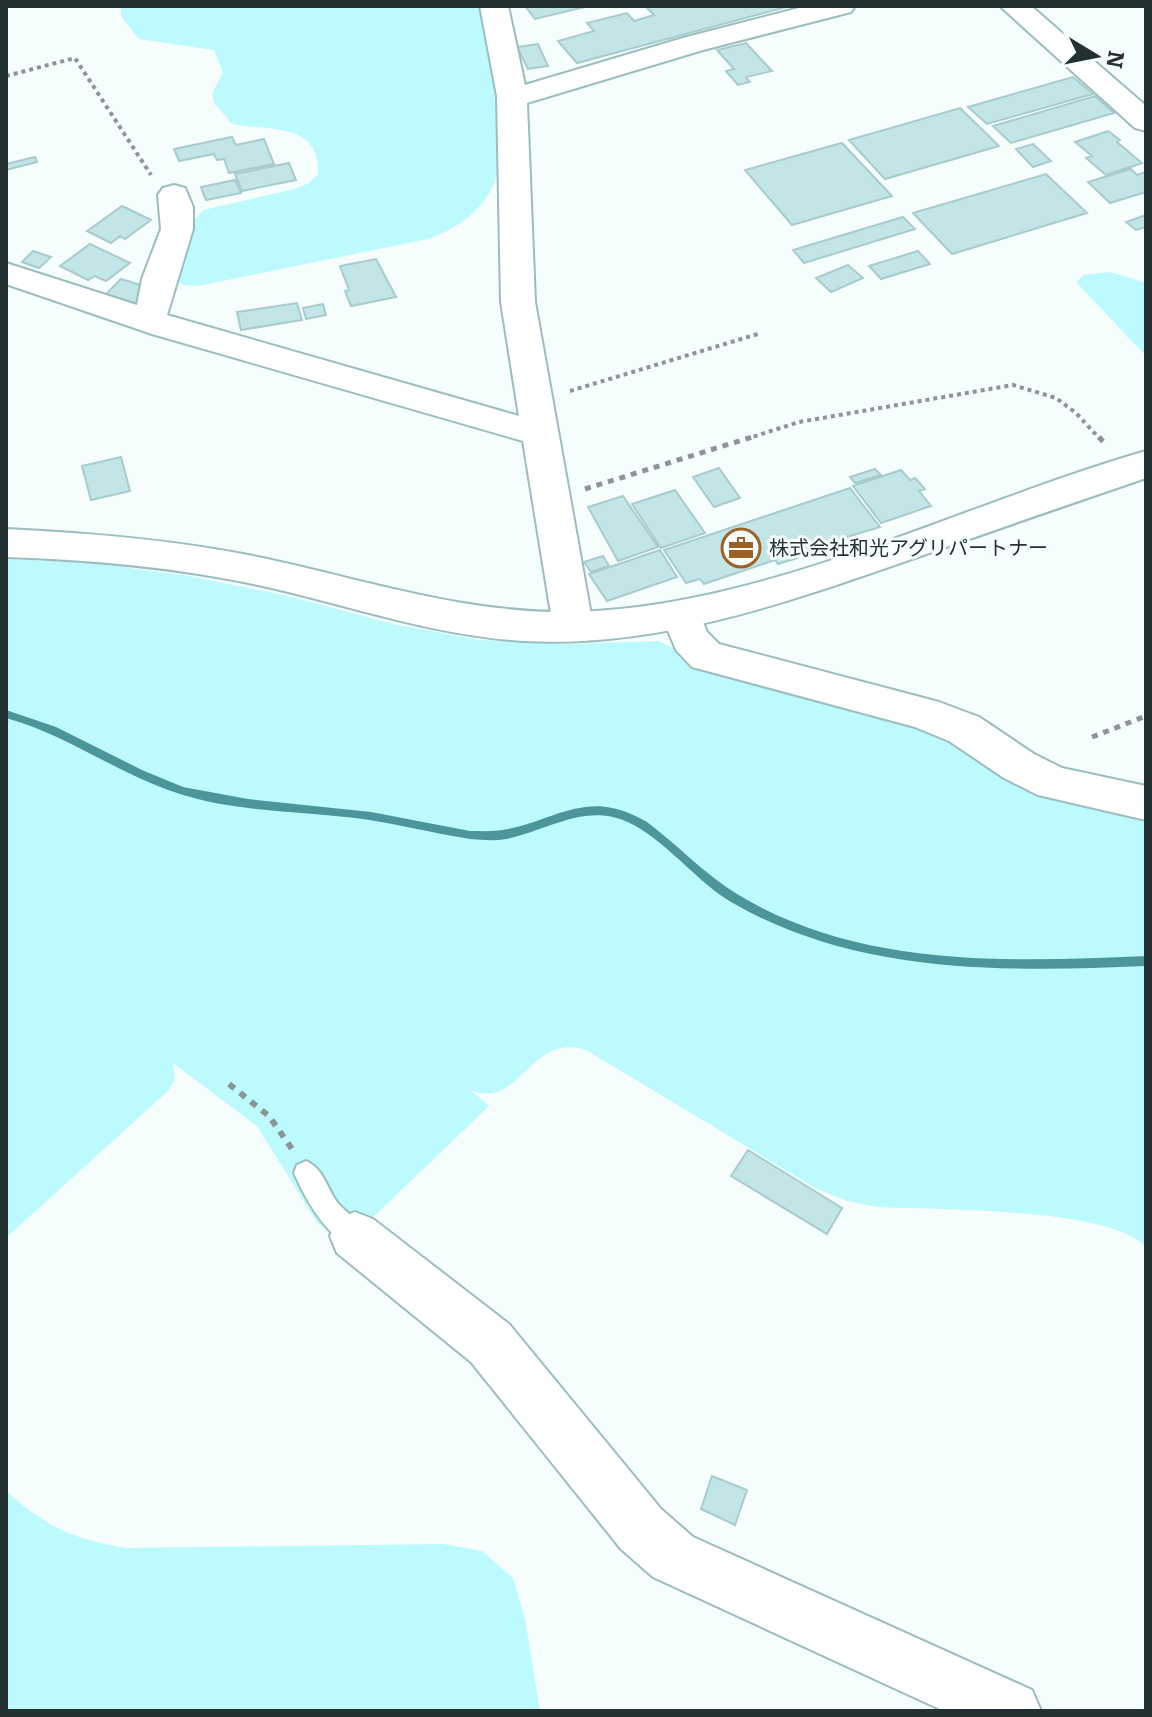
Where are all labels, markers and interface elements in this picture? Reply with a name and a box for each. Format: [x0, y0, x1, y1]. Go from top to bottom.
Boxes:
north arrow [1056, 16, 1136, 96]
text: N [1100, 49, 1130, 70]
office icon: 株式会社和光アグリパートナー [720, 527, 762, 569]
place label: 株式会社和光アグリパートナー [769, 536, 1048, 560]

